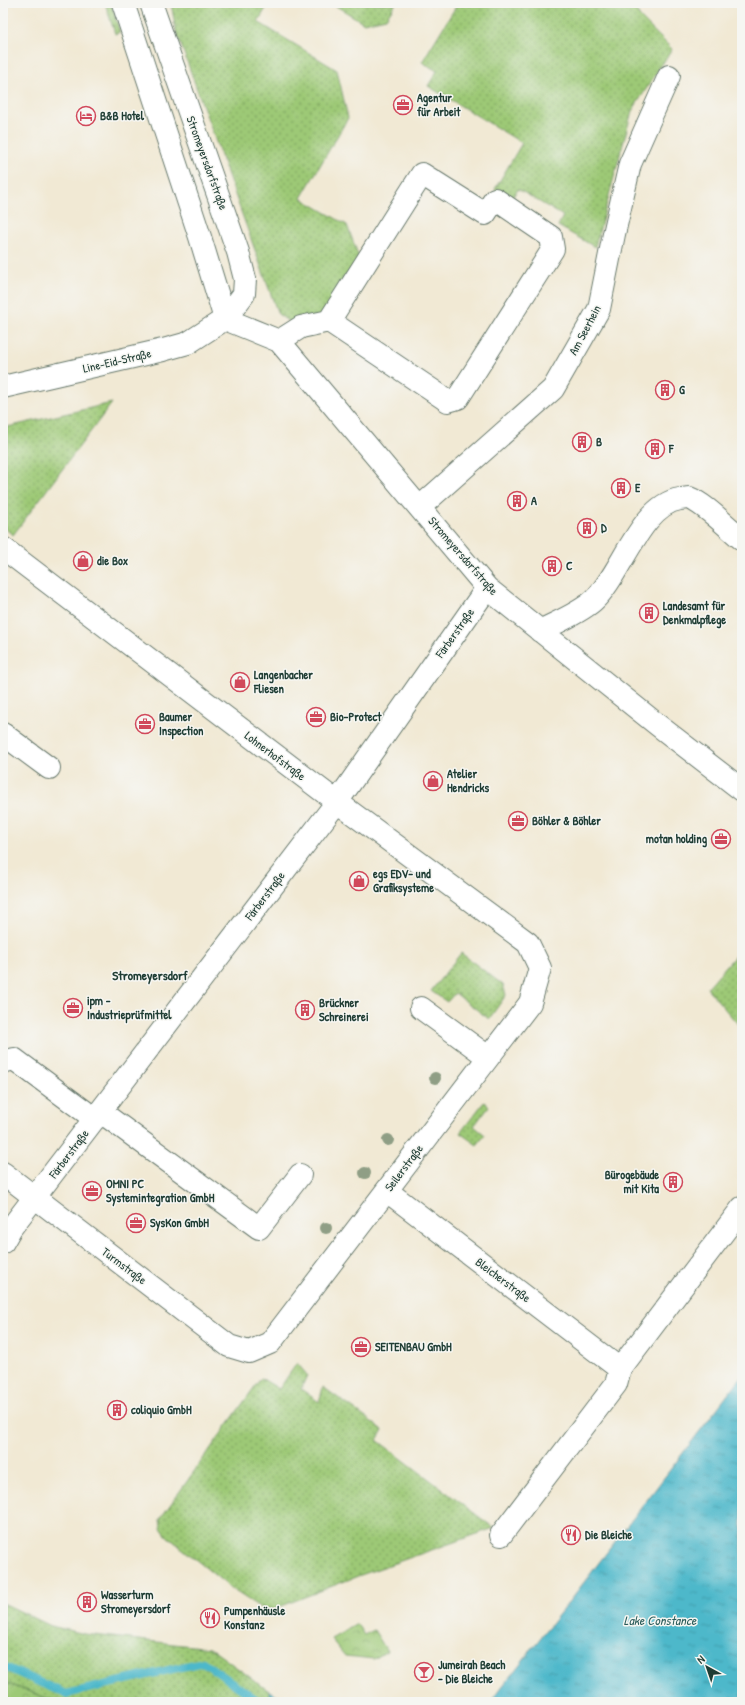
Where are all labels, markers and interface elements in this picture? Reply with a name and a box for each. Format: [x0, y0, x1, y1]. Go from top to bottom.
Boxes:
place label: Agentur für Arbeit [417, 89, 461, 120]
office icon: Agentur für Arbeit [392, 94, 414, 116]
hotel icon: B&B Hotel [75, 105, 97, 127]
place label: B&B Hotel [100, 107, 145, 124]
street label: Stromeyersdorfstraße [183, 114, 232, 212]
street label: Am Seerhein [564, 302, 605, 358]
street label: Line-Eid-Straße [81, 344, 153, 377]
building icon: G [654, 379, 676, 401]
place label: G [679, 381, 685, 398]
building icon: B [571, 431, 593, 453]
place label: B [596, 433, 602, 450]
building icon: F [644, 438, 666, 460]
place label: F [668, 440, 674, 457]
building icon: E [610, 477, 632, 499]
place label: E [635, 479, 641, 496]
building icon: A [506, 490, 528, 512]
place label: A [531, 492, 537, 509]
street label: Stromeyersdorfstraße [425, 513, 502, 599]
building icon: D [576, 517, 598, 539]
place label: D [601, 519, 607, 536]
shop icon: die Box [72, 550, 94, 572]
place label: die Box [97, 552, 129, 569]
building icon: C [541, 555, 563, 577]
place label: C [566, 557, 573, 574]
place label: Landesamt für Denkmalpflege [663, 597, 726, 629]
building icon: Landesamt für Denkmalpflege [638, 602, 660, 624]
street label: Färberstraße [431, 604, 478, 662]
place label: Langenbacher Fliesen [253, 666, 313, 697]
shop icon: Langenbacher Fliesen [229, 671, 251, 693]
office icon: Bio-Protect [305, 706, 327, 728]
place label: Baumer Inspection [159, 708, 204, 740]
place label: Bio-Protect [330, 708, 382, 725]
office icon: Baumer Inspection [134, 713, 156, 735]
street label: Lohnerhofstraße [241, 727, 310, 784]
place label: Atelier Hendricks [447, 765, 489, 796]
shop icon: Atelier Hendricks [422, 770, 444, 792]
office icon: Böhler & Böhler [507, 810, 529, 832]
place label: Böhler & Böhler [532, 812, 601, 829]
office icon: motan holding [710, 828, 732, 850]
place label: motan holding [646, 830, 708, 848]
place label: egs EDV- und Grafiksysteme [372, 865, 434, 897]
street label: Färberstraße [240, 868, 289, 925]
shop icon: egs EDV- und Grafiksysteme [348, 870, 370, 892]
district label: Stromeyersdorf [112, 966, 188, 985]
place label: ipm - Industrieprüfmittel [87, 992, 172, 1024]
place label: Brückner Schreinerei [319, 994, 369, 1025]
office icon: ipm - Industrieprüfmittel [62, 997, 84, 1019]
building icon: Brückner Schreinerei [294, 999, 316, 1021]
street label: Färberstraße [44, 1126, 93, 1183]
street label: Seilerstraße [380, 1141, 427, 1195]
place label: Bürogebäude mit Kita [605, 1166, 659, 1197]
building icon: Bürogebäude mit Kita [662, 1171, 684, 1193]
place label: OMNI PC Systemintegration GmbH [106, 1175, 215, 1207]
office icon: OMNI PC Systemintegration GmbH [81, 1180, 103, 1202]
office icon: SysKon GmbH [125, 1212, 147, 1234]
place label: SysKon GmbH [150, 1214, 209, 1232]
street label: Turmstraße [98, 1243, 151, 1288]
street label: Bleicherstraße [472, 1253, 535, 1306]
office icon: SEITENBAU GmbH [350, 1336, 372, 1358]
place label: SEITENBAU GmbH [375, 1338, 452, 1355]
building icon: coliquio GmbH [106, 1399, 128, 1421]
place label: coliquio GmbH [131, 1401, 192, 1419]
restaurant icon: Die Bleiche [560, 1524, 582, 1546]
place label: Die Bleiche [585, 1526, 632, 1543]
place label: Wasserturm Stromeyersdorf [101, 1586, 171, 1618]
building icon: Wasserturm Stromeyersdorf [76, 1591, 98, 1613]
place label: Pumpenhäusle Konstanz [224, 1602, 285, 1633]
restaurant icon: Pumpenhäusle Konstanz [199, 1607, 221, 1629]
water label: Lake Constance [624, 1611, 697, 1629]
north arrow [687, 1647, 727, 1687]
text: N [694, 1652, 707, 1667]
place label: Jumeirah Beach - Die Bleiche [438, 1656, 506, 1687]
bar icon: Jumeirah Beach - Die Bleiche [413, 1661, 435, 1683]

